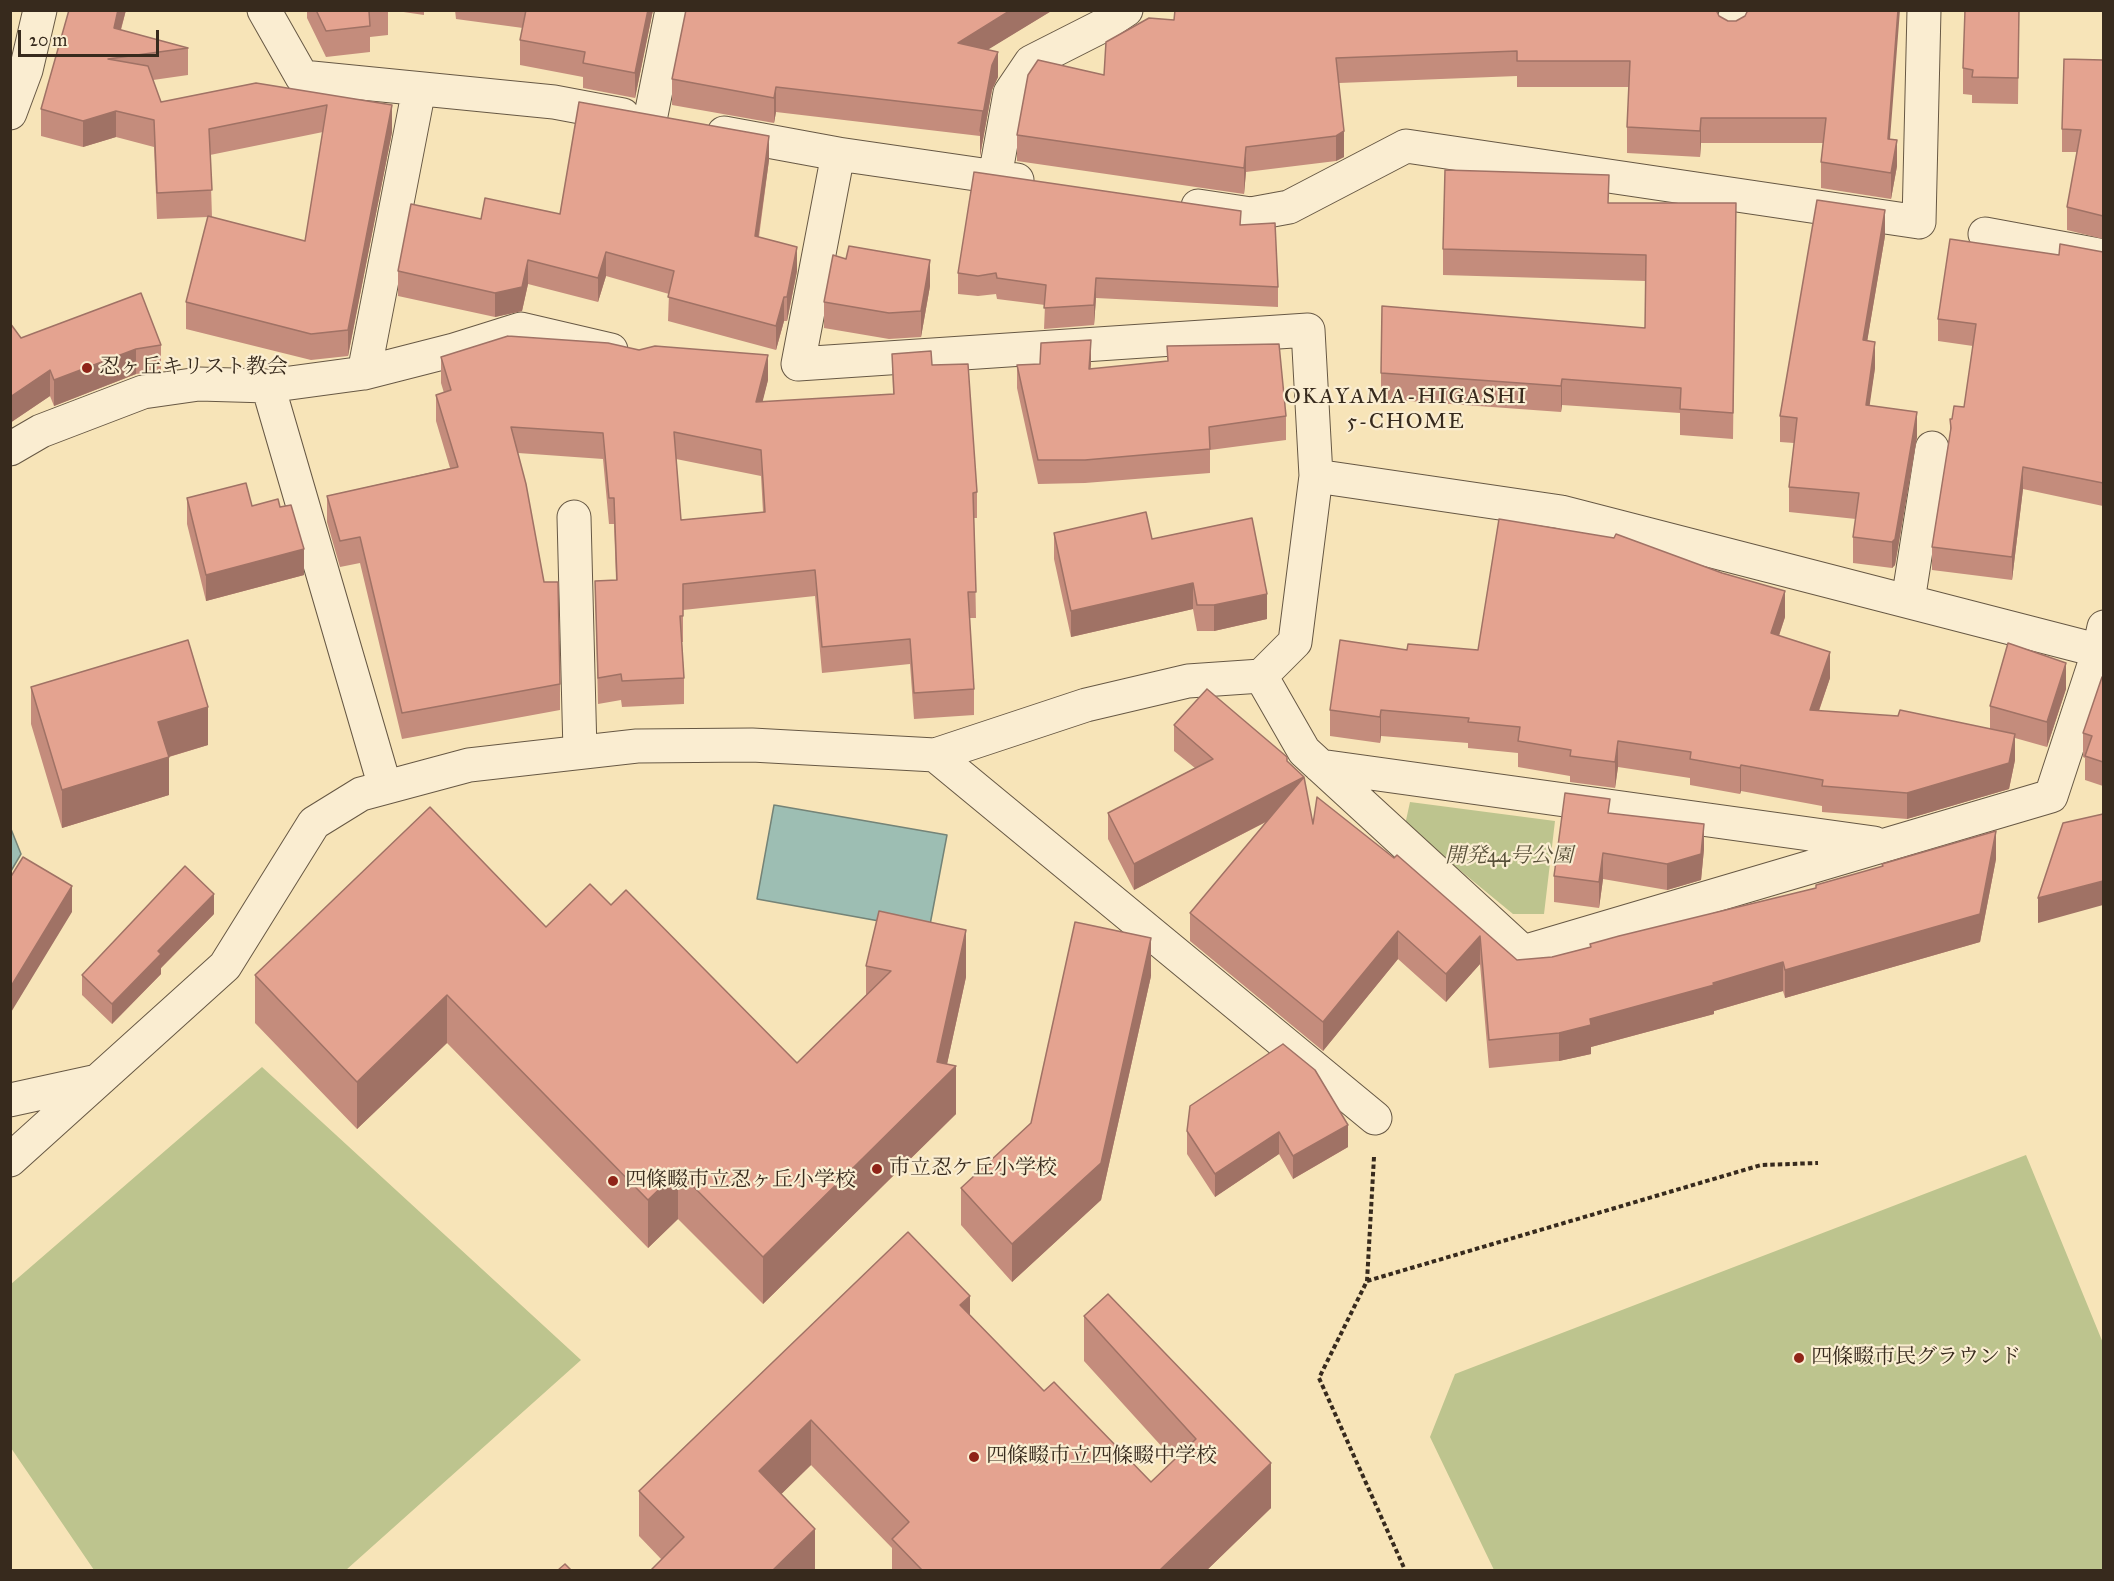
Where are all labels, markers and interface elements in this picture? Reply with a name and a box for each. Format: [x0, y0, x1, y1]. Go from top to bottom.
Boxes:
scale bar [21, 18, 162, 56]
text: 20 m [29, 29, 67, 51]
place label: 忍ヶ丘キリスト教会 [99, 355, 288, 381]
marker: 忍ヶ丘キリスト教会 [80, 361, 94, 375]
district label: OKAYAMA-HIGASHI 5-CHOME [1284, 385, 1528, 436]
park label: 開発44号公園 [1445, 844, 1573, 870]
place label: 市立忍ケ丘小学校 [889, 1156, 1057, 1182]
marker: 市立忍ケ丘小学校 [870, 1162, 884, 1176]
place label: 四條畷市立忍ヶ丘小学校 [625, 1168, 856, 1194]
marker: 四條畷市立忍ヶ丘小学校 [606, 1174, 620, 1188]
place label: 四條畷市民グラウンド [1811, 1345, 2021, 1371]
marker: 四條畷市民グラウンド [1792, 1351, 1806, 1365]
place label: 四條畷市立四條畷中学校 [986, 1444, 1217, 1470]
marker: 四條畷市立四條畷中学校 [967, 1450, 981, 1464]

